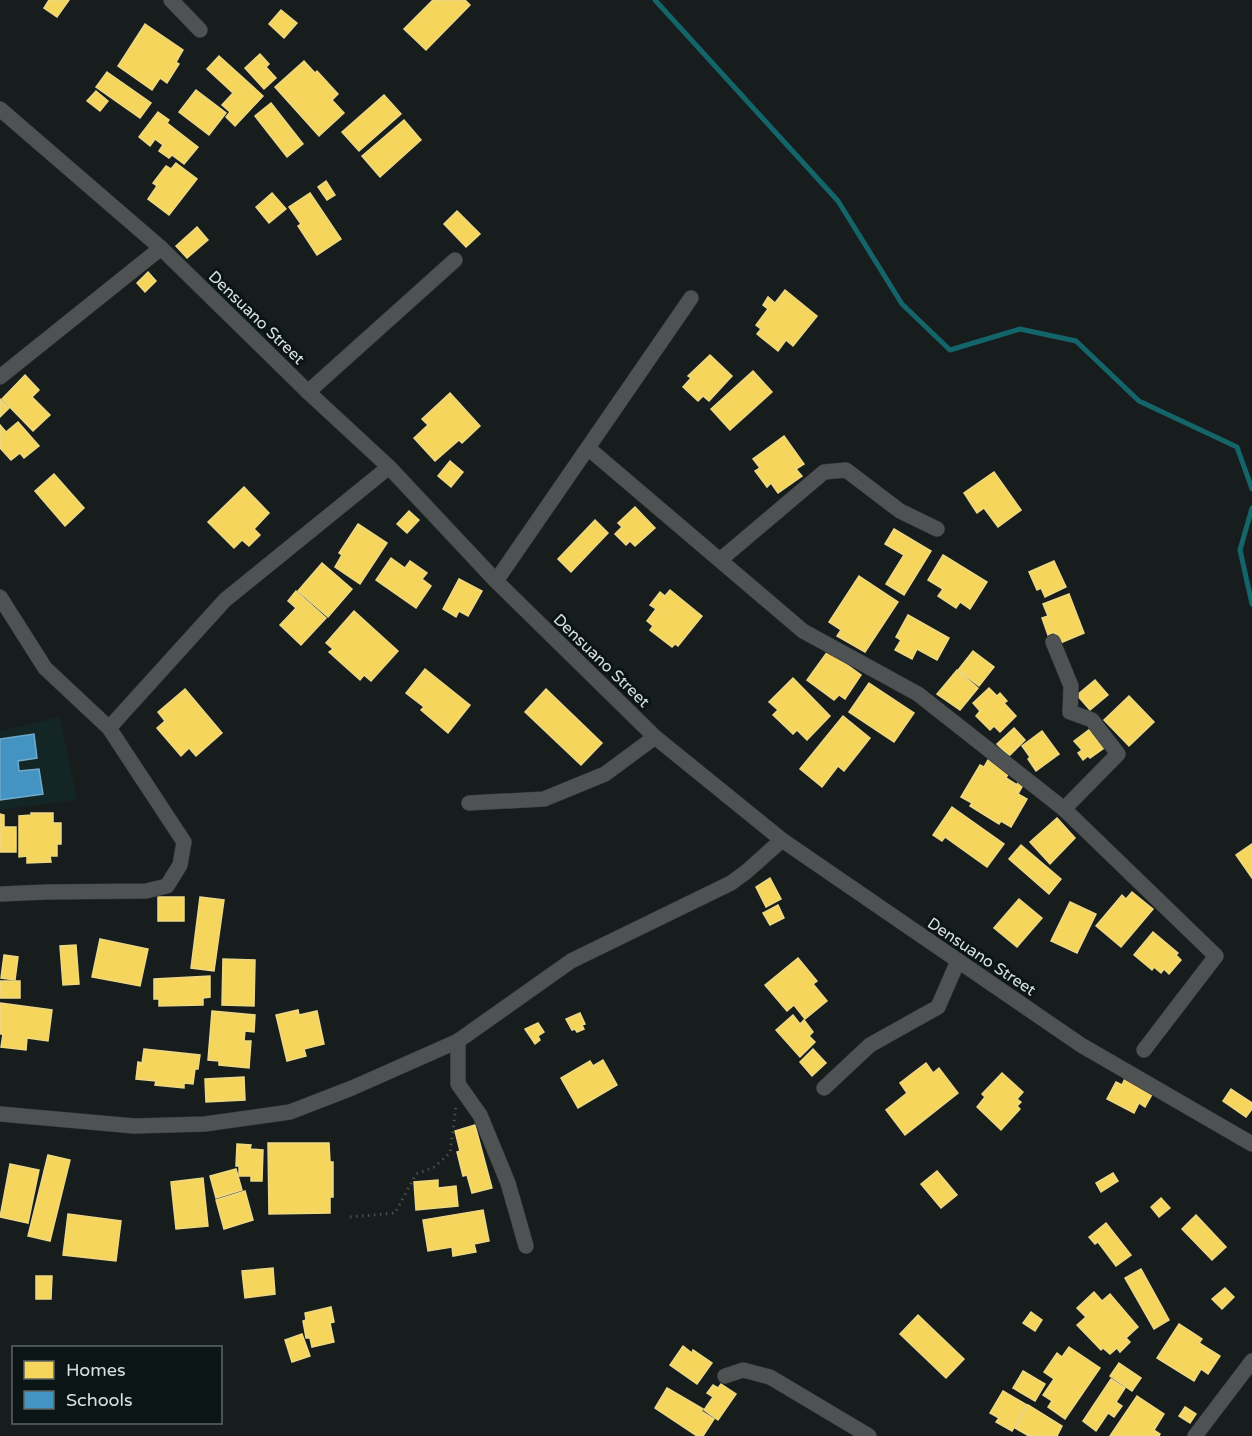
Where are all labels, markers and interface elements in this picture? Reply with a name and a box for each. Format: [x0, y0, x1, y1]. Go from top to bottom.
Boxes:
street label: Densuano Street [204, 267, 309, 369]
street label: Densuano Street [549, 610, 654, 712]
street label: Densuano Street [923, 913, 1039, 1000]
legend [12, 1346, 222, 1424]
text: Homes [66, 1359, 126, 1381]
text: Schools [66, 1389, 133, 1411]

